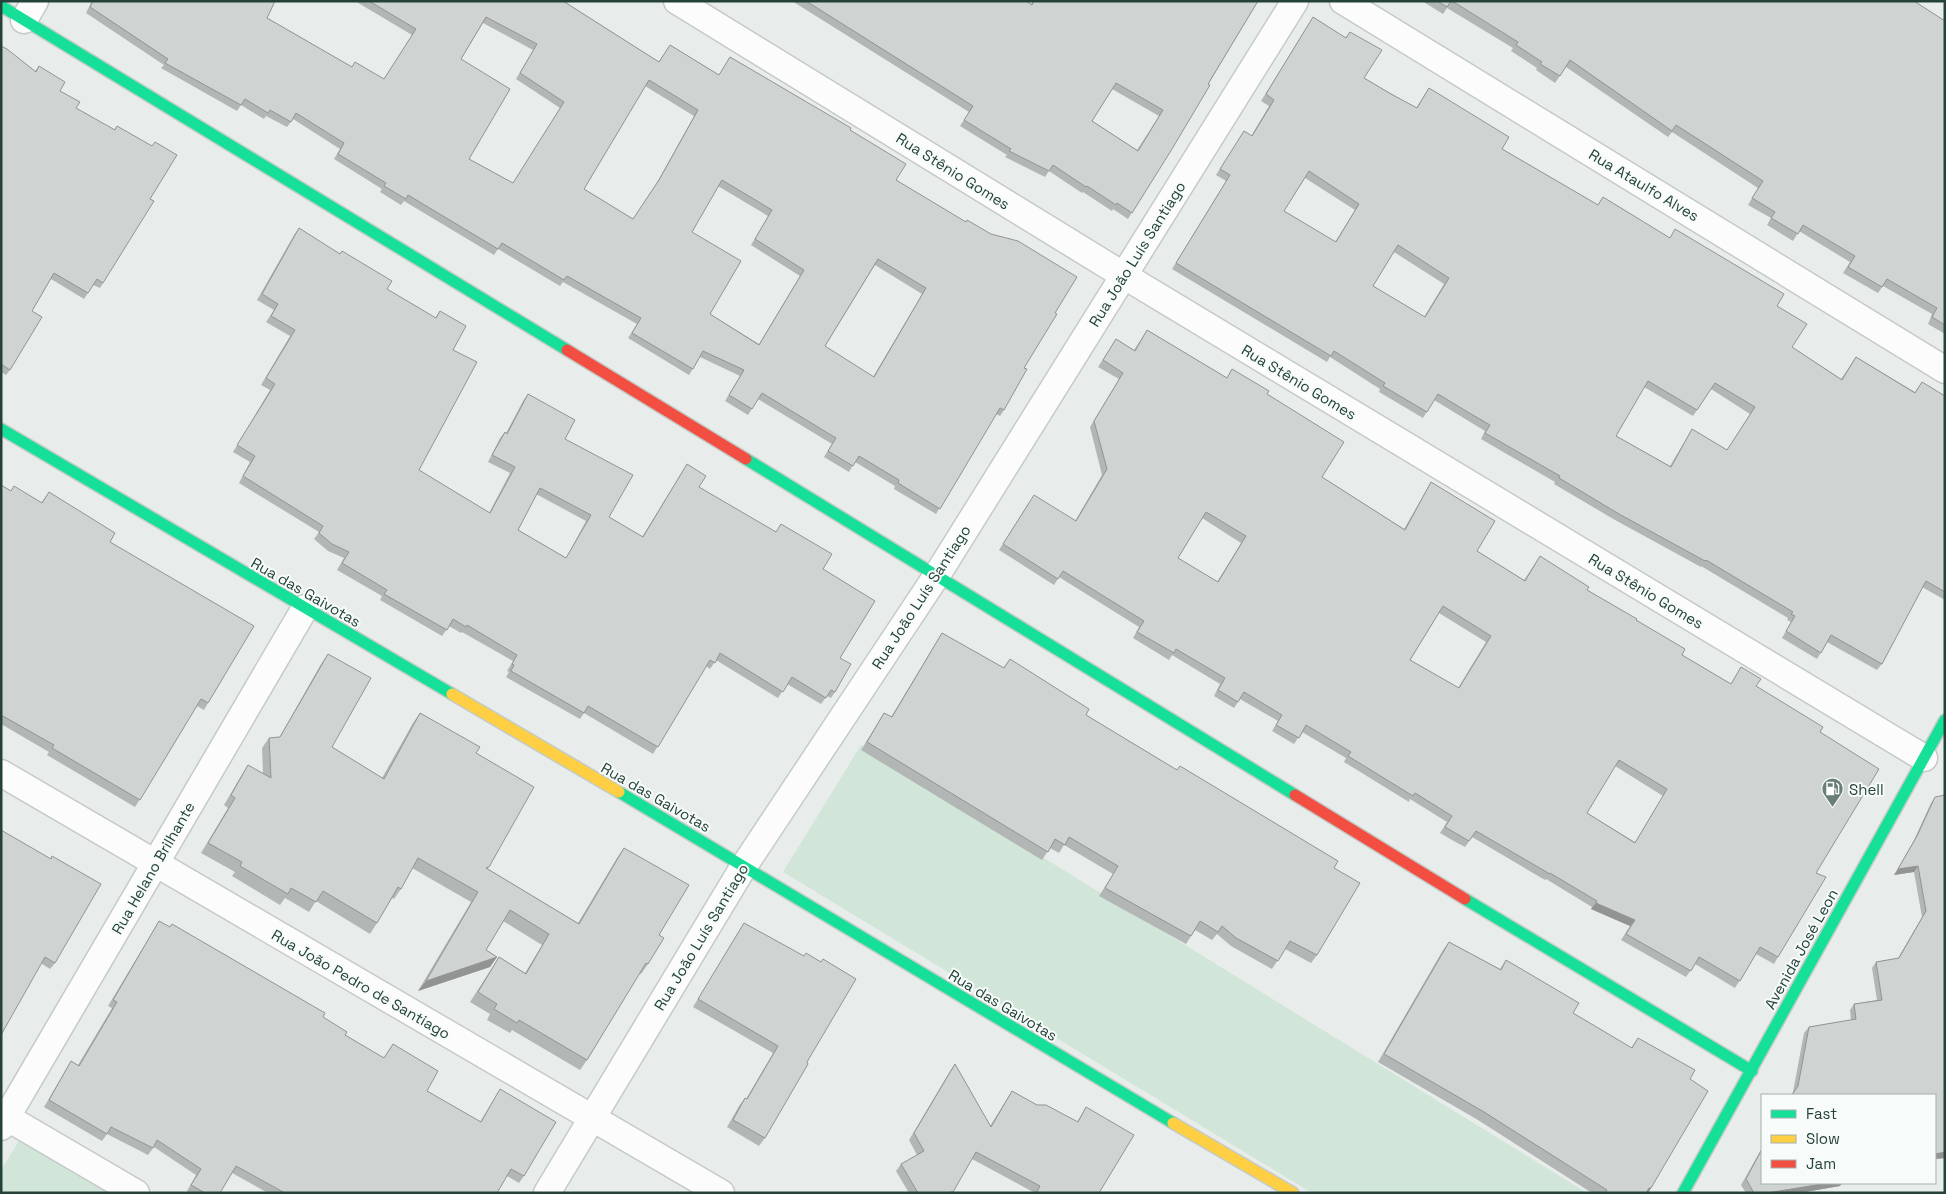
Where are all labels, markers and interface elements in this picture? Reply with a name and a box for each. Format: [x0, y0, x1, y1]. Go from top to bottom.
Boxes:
street label: Rua Stênio Gomes [893, 128, 1014, 214]
street label: Rua Ataulfo Alves [1585, 145, 1703, 225]
street label: Rua João Luís Santiago [1084, 178, 1190, 330]
street label: Rua Stênio Gomes [1238, 340, 1360, 424]
street label: Rua João Luís Santiago [867, 521, 975, 673]
street label: Rua Stênio Gomes [1585, 549, 1707, 633]
street label: Rua das Gaivotas [248, 553, 364, 631]
street label: Rua das Gaivotas [598, 758, 714, 836]
fuel station icon: Shell [1821, 777, 1845, 808]
place label: Shell [1849, 780, 1884, 799]
street label: Rua Helano Brilhante [107, 798, 199, 938]
street label: Rua João Luís Santiago [650, 860, 752, 1014]
street label: Avenida José Leon [1760, 885, 1842, 1013]
street label: Rua João Pedro de Santiago [268, 925, 454, 1043]
street label: Rua das Gaivotas [945, 965, 1061, 1045]
legend [1761, 1094, 1936, 1184]
text: Fast [1806, 1104, 1837, 1123]
text: Slow [1806, 1129, 1840, 1148]
text: Jam [1806, 1154, 1836, 1173]

